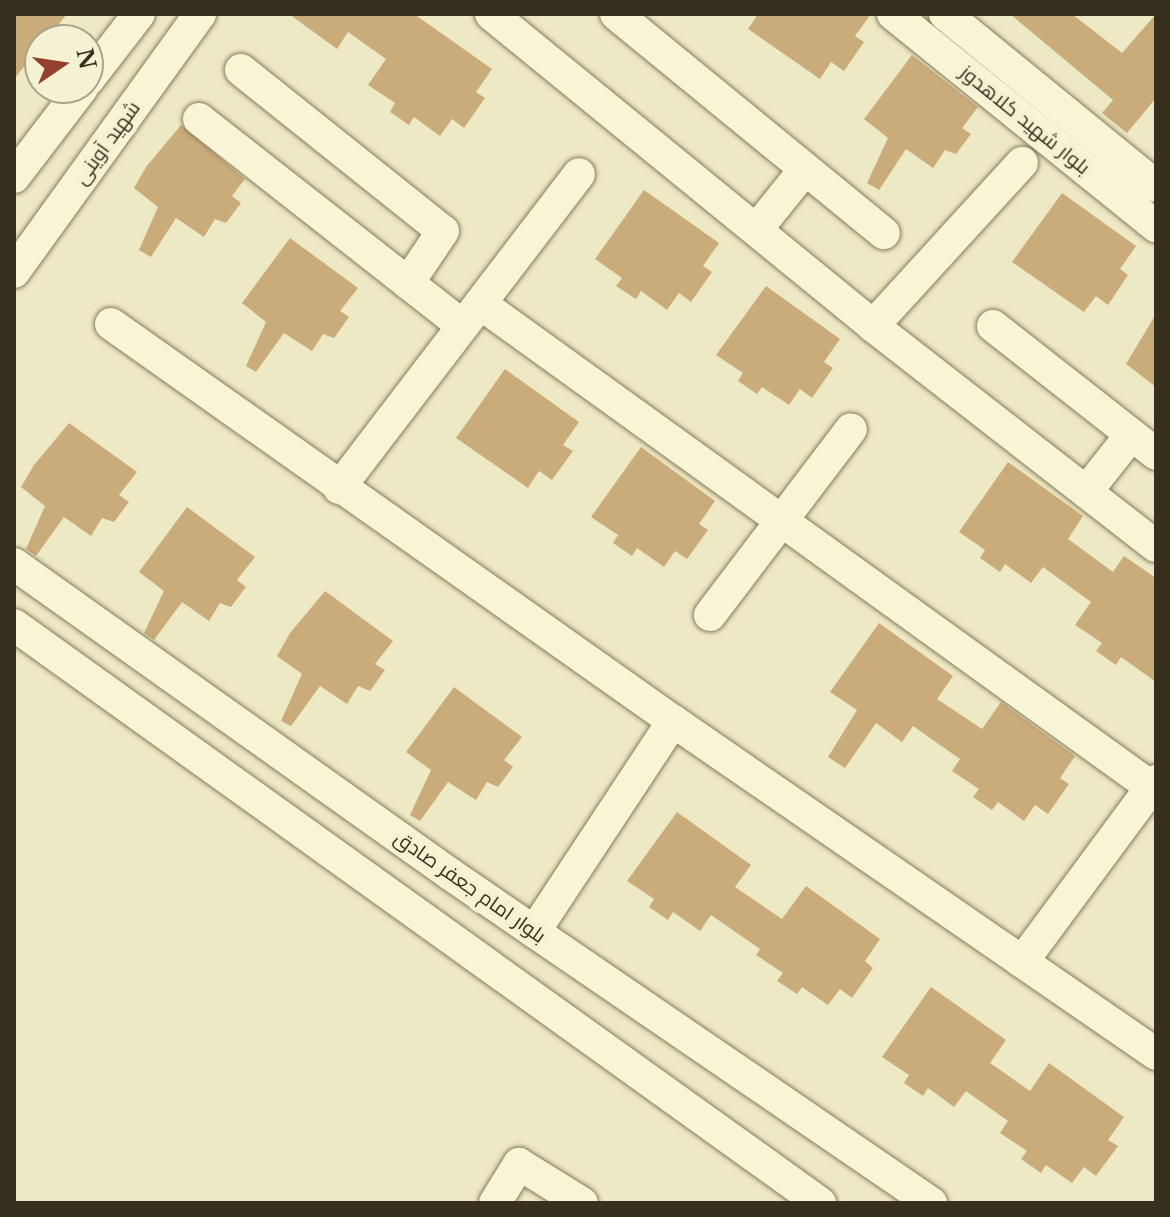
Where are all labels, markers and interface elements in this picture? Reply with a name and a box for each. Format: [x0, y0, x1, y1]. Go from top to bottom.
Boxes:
north arrow [24, 24, 104, 104]
text: N [70, 46, 101, 72]
street label: بلوار شهید کلاهدوز [955, 60, 1095, 180]
street label: شهید آوینی [69, 97, 145, 189]
street label: بلوار امام جعفر صادق [390, 826, 550, 948]

